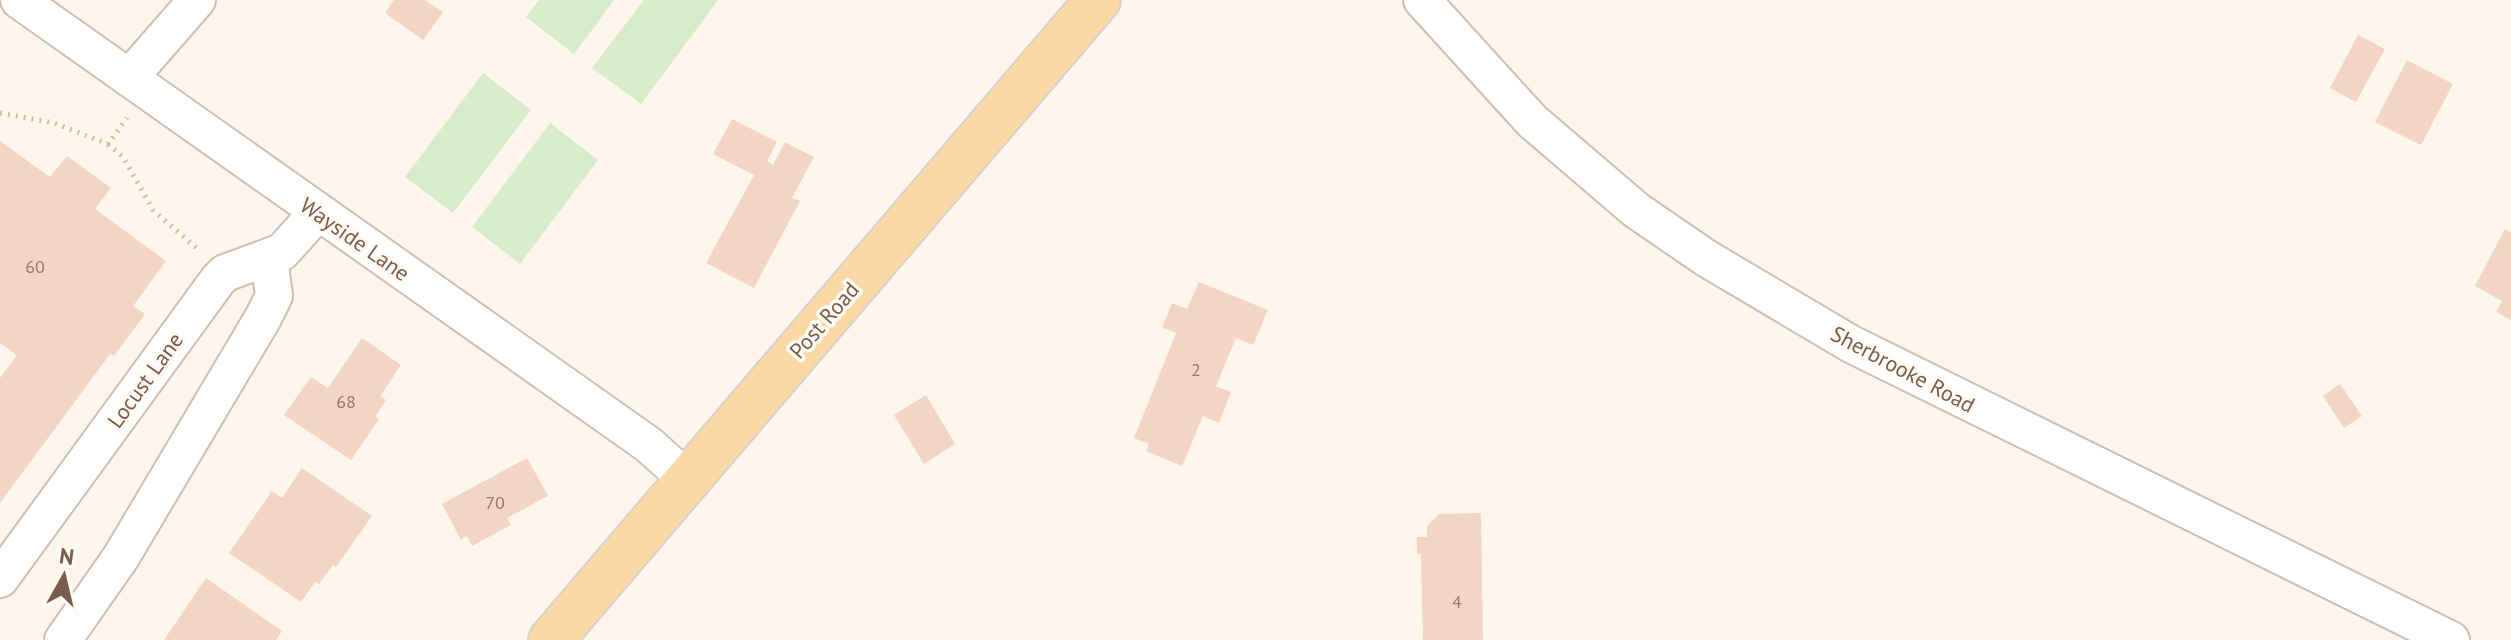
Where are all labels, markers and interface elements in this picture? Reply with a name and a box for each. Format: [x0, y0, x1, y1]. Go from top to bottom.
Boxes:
street label: Wayside Lane [295, 191, 415, 287]
house number: 60 [25, 255, 45, 278]
street label: Post Road [783, 276, 865, 364]
street label: Sherbrooke Road [1826, 319, 1980, 419]
street label: Locust Lane [101, 327, 189, 433]
house number: 2 [1191, 358, 1201, 381]
house number: 68 [336, 390, 356, 413]
house number: 70 [485, 491, 505, 514]
north arrow [24, 536, 104, 616]
text: N [58, 541, 76, 571]
house number: 4 [1452, 590, 1462, 613]

